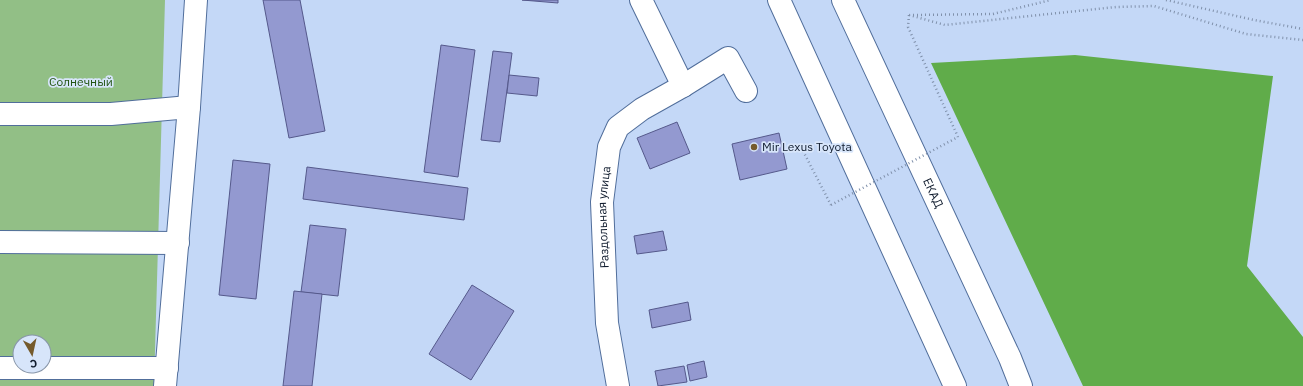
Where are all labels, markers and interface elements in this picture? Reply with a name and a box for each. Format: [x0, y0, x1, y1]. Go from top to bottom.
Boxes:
park label: Солнечный [49, 74, 113, 89]
place label: Mir Lexus Toyota [762, 139, 852, 154]
marker: Mir Lexus Toyota [749, 142, 759, 152]
street label: Раздольная улица [594, 165, 614, 269]
street label: ЕКАД [920, 175, 947, 211]
north arrow [12, 334, 52, 374]
text: С [29, 356, 38, 371]

